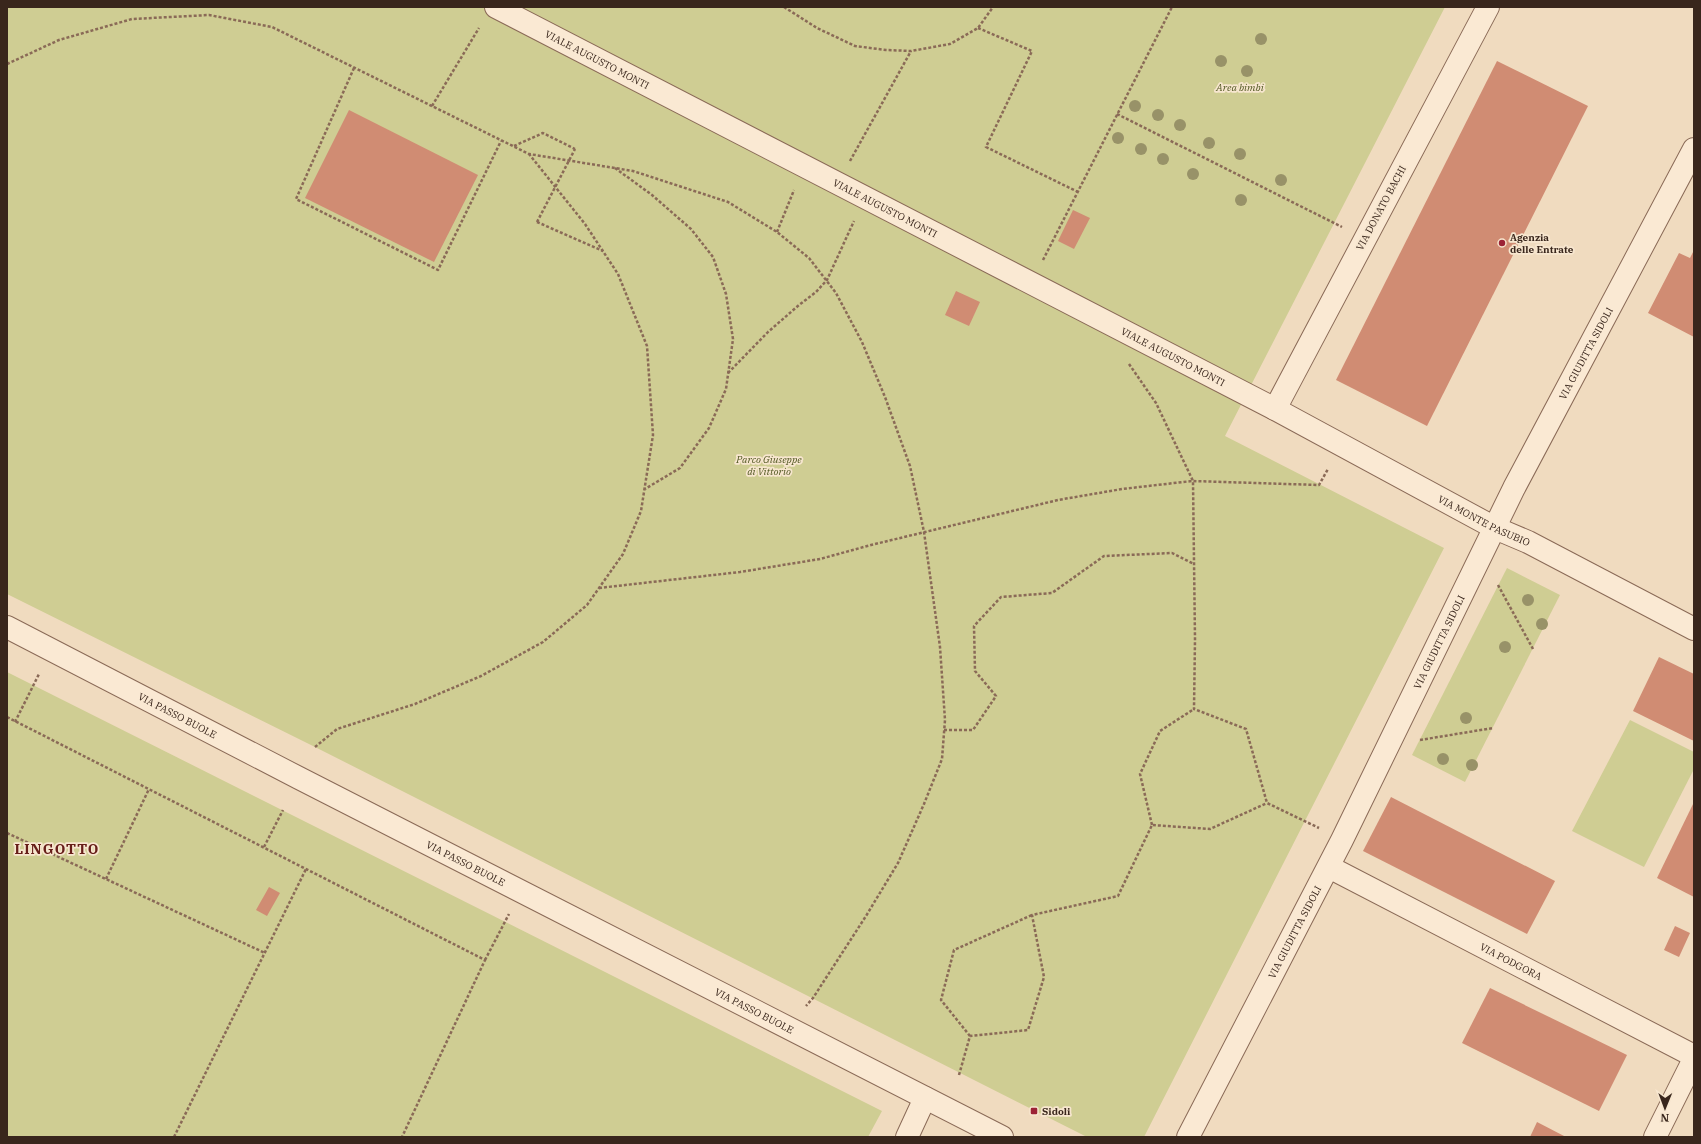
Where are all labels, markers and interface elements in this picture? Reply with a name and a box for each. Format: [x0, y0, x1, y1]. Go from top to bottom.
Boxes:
street label: VIALE AUGUSTO MONTI [543, 27, 652, 92]
park label: Area bimbi [1215, 81, 1264, 94]
street label: VIA DONATO BACHI [1353, 163, 1409, 253]
street label: VIALE AUGUSTO MONTI [831, 176, 940, 240]
place label: Agenzia delle Entrate [1510, 231, 1574, 256]
marker: Agenzia delle Entrate [1497, 238, 1507, 248]
street label: VIA GIUDITTA SIDOLI [1556, 305, 1615, 402]
street label: VIALE AUGUSTO MONTI [1119, 324, 1228, 389]
park label: Parco Giuseppe di Vittorio [735, 453, 802, 478]
street label: VIA MONTE PASUBIO [1436, 492, 1532, 549]
street label: VIA GIUDITTA SIDOLI [1410, 593, 1467, 691]
street label: VIA PASSO BUOLE [136, 689, 219, 741]
street label: VIA PASSO BUOLE [424, 838, 507, 889]
district label: LINGOTTO [15, 840, 99, 858]
street label: VIA GIUDITTA SIDOLI [1265, 883, 1324, 981]
street label: VIA PODGORA [1478, 940, 1544, 983]
street label: VIA PASSO BUOLE [713, 985, 796, 1036]
north arrow [1645, 1088, 1685, 1128]
place label: Sidoli [1042, 1105, 1071, 1118]
marker: Sidoli [1029, 1106, 1039, 1116]
text: N [1660, 1111, 1669, 1125]

